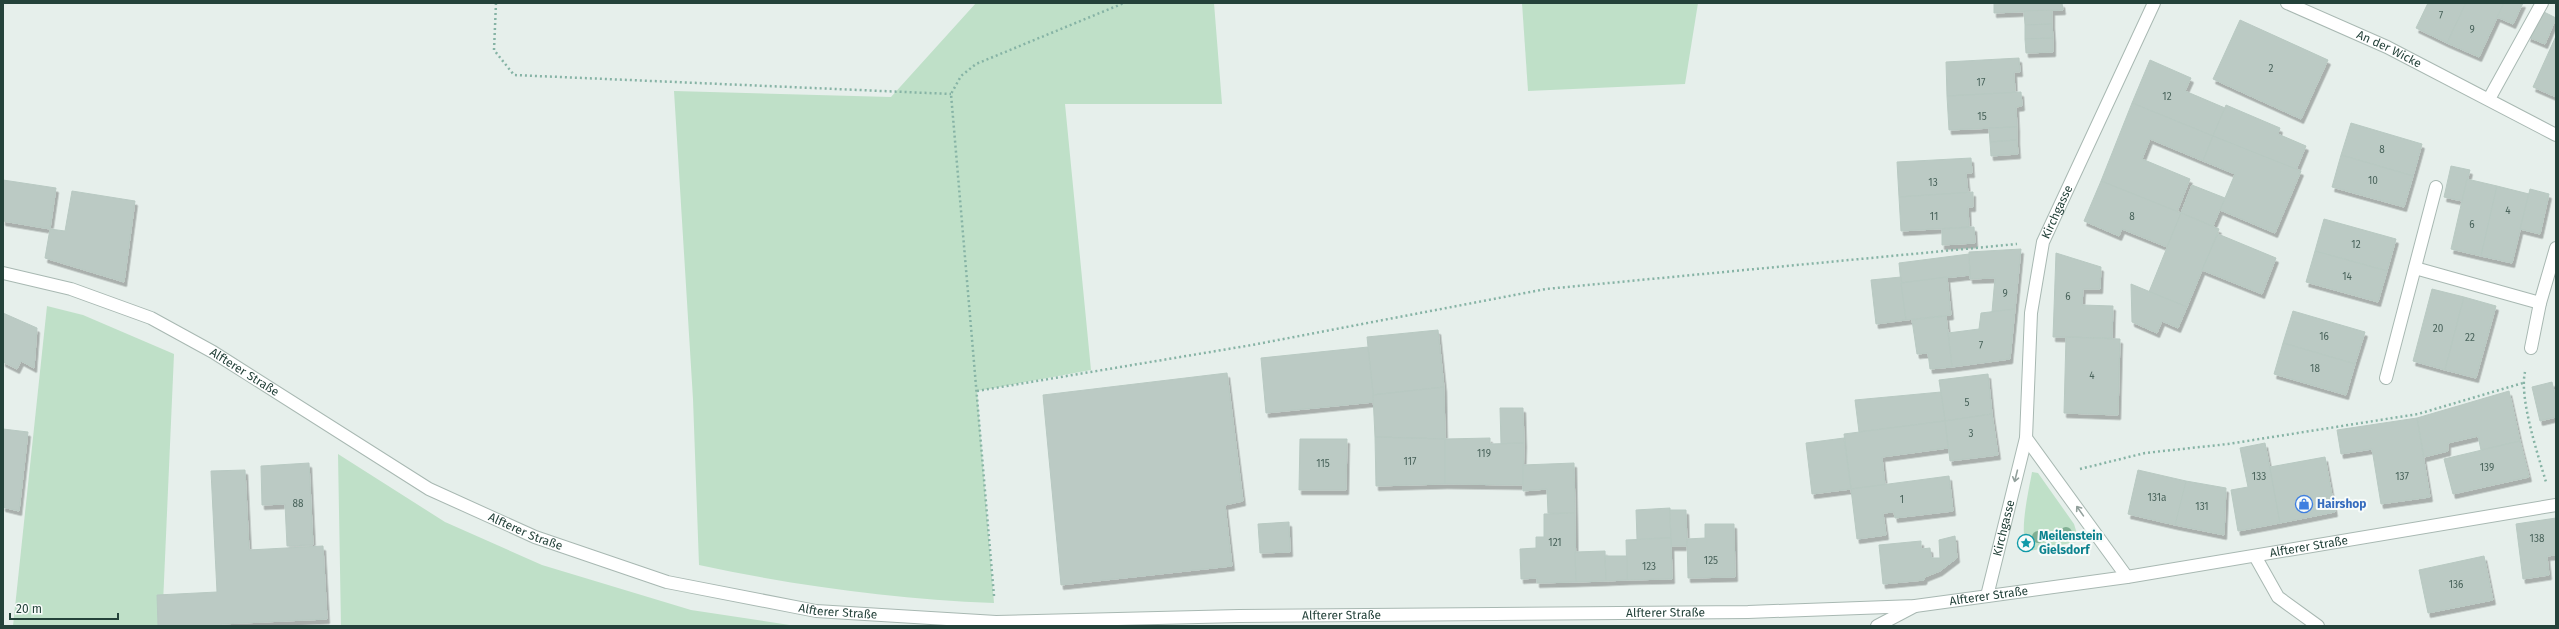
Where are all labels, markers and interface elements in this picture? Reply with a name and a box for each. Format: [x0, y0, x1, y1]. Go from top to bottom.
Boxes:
house number: 7 [2439, 10, 2444, 22]
house number: 9 [2469, 24, 2475, 36]
street label: An der Wicke [2355, 28, 2424, 71]
house number: 2 [2269, 63, 2274, 75]
house number: 17 [1977, 77, 1986, 89]
house number: 12 [2162, 91, 2172, 103]
house number: 15 [1977, 111, 1987, 123]
house number: 8 [2379, 144, 2385, 156]
house number: 10 [2368, 175, 2378, 187]
house number: 13 [1928, 177, 1938, 189]
street label: Kirchgasse [2038, 183, 2075, 241]
house number: 4 [2505, 205, 2511, 217]
house number: 11 [1930, 211, 1938, 223]
house number: 8 [2129, 211, 2135, 223]
house number: 6 [2469, 219, 2475, 231]
house number: 12 [2351, 239, 2361, 251]
house number: 14 [2342, 271, 2353, 283]
house number: 9 [2002, 288, 2008, 300]
house number: 6 [2065, 291, 2071, 303]
house number: 20 [2433, 323, 2444, 335]
house number: 16 [2319, 331, 2329, 343]
house number: 22 [2465, 332, 2475, 344]
house number: 7 [1979, 340, 1984, 352]
street label: Alfterer Straße [207, 345, 282, 399]
house number: 18 [2310, 363, 2320, 375]
house number: 4 [2089, 370, 2095, 382]
house number: 5 [1964, 397, 1970, 409]
house number: 3 [1969, 428, 1974, 440]
house number: 119 [1477, 448, 1491, 460]
house number: 117 [1404, 456, 1417, 468]
house number: 115 [1316, 458, 1330, 470]
house number: 139 [2480, 462, 2494, 474]
one-way arrow [2012, 469, 2020, 482]
house number: 133 [2252, 471, 2266, 483]
house number: 137 [2395, 471, 2409, 483]
house number: 131a [2148, 492, 2166, 504]
house number: 1 [1900, 494, 1904, 506]
shop icon: Hairshop [2294, 494, 2314, 514]
place label: Hairshop [2317, 497, 2367, 511]
house number: 88 [292, 498, 304, 510]
street label: Kirchgasse [1990, 498, 2017, 558]
house number: 131 [2195, 501, 2209, 513]
one-way arrow [2076, 506, 2085, 517]
street label: Alfterer Straße [486, 510, 564, 553]
place label: Meilenstein Gielsdorf [2039, 529, 2103, 557]
place icon: Meilenstein Gielsdorf [2016, 533, 2036, 553]
street label: Alfterer Straße [2269, 533, 2349, 560]
house number: 138 [2530, 533, 2545, 545]
house number: 121 [1548, 537, 1562, 549]
house number: 125 [1704, 555, 1718, 567]
house number: 123 [1642, 561, 1656, 573]
house number: 136 [2449, 579, 2463, 591]
street label: Alfterer Straße [1949, 584, 2029, 608]
scale bar [10, 595, 118, 621]
street label: Alfterer Straße [797, 601, 878, 622]
text: 20 m [16, 602, 42, 616]
street label: Alfterer Straße [1626, 605, 1705, 620]
street label: Alfterer Straße [1302, 608, 1381, 623]

